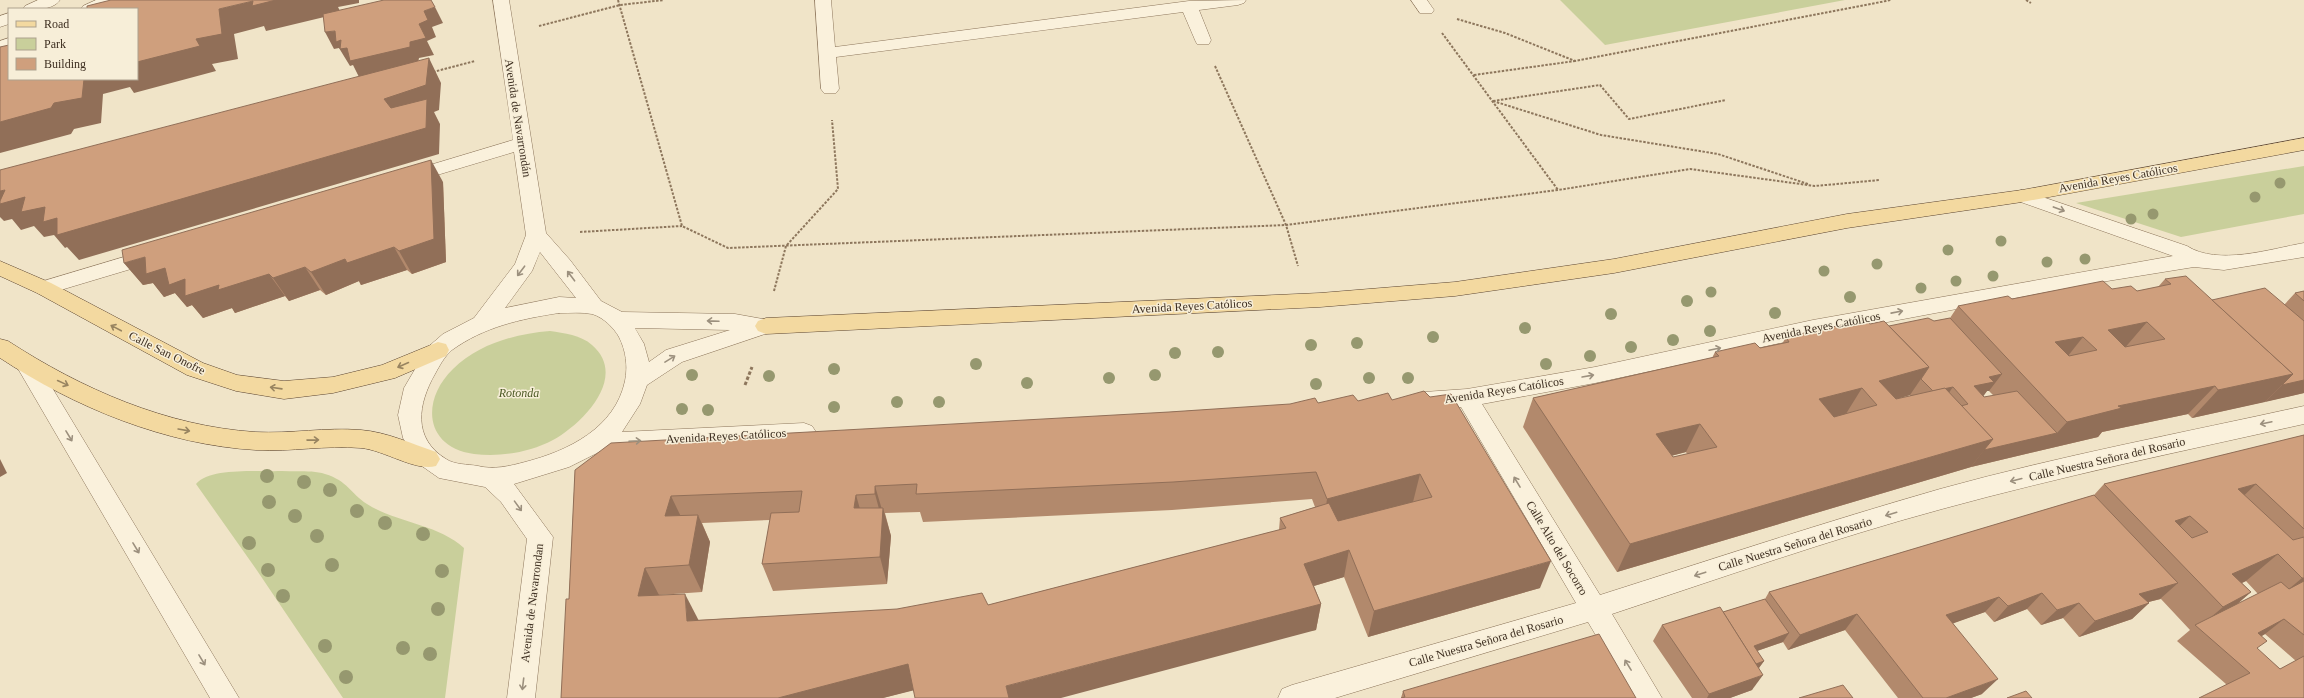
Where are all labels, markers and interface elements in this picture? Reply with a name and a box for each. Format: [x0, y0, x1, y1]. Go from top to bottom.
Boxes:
legend [8, 8, 138, 80]
text: Road [44, 17, 69, 31]
text: Park [44, 37, 66, 51]
text: Building [44, 57, 86, 71]
street label: Avenida de Navarrondán [502, 58, 534, 178]
street label: Avenida Reyes Católicos [2057, 161, 2179, 195]
one-way arrow [2053, 205, 2065, 213]
one-way arrow [517, 265, 525, 276]
one-way arrow [567, 271, 575, 282]
street label: Avenida Reyes Católicos [1132, 296, 1253, 316]
one-way arrow [1890, 307, 1903, 315]
street label: Avenida Reyes Católicos [1761, 309, 1882, 345]
one-way arrow [707, 317, 720, 325]
one-way arrow [110, 324, 122, 332]
street label: Calle San Onofre [126, 328, 208, 378]
one-way arrow [1708, 345, 1721, 353]
one-way arrow [664, 354, 676, 362]
one-way arrow [397, 362, 409, 369]
one-way arrow [1581, 372, 1594, 380]
street label: Avenida Reyes Católicos [1443, 374, 1565, 406]
one-way arrow [57, 380, 69, 387]
one-way arrow [270, 384, 283, 392]
park label: Rotonda [498, 386, 539, 400]
one-way arrow [2260, 419, 2273, 427]
street label: Avenida Reyes Católicos [666, 426, 787, 446]
one-way arrow [177, 427, 190, 435]
one-way arrow [66, 430, 74, 442]
street label: Calle Nuestra Señora del Rosario [2027, 434, 2187, 484]
one-way arrow [306, 436, 319, 444]
one-way arrow [628, 437, 641, 444]
one-way arrow [1513, 476, 1521, 488]
one-way arrow [2010, 477, 2023, 485]
street label: Calle Alto del Socorro [1523, 498, 1591, 598]
one-way arrow [513, 500, 522, 511]
one-way arrow [1885, 511, 1898, 518]
street label: Calle Nuestra Señora del Rosario [1716, 514, 1874, 574]
one-way arrow [132, 542, 140, 554]
street label: Avenida de Navarrondan [518, 543, 546, 663]
one-way arrow [1694, 570, 1706, 578]
street label: Calle Nuestra Señora del Rosario [1407, 612, 1565, 670]
one-way arrow [199, 654, 207, 666]
one-way arrow [1623, 659, 1631, 671]
one-way arrow [519, 677, 526, 690]

